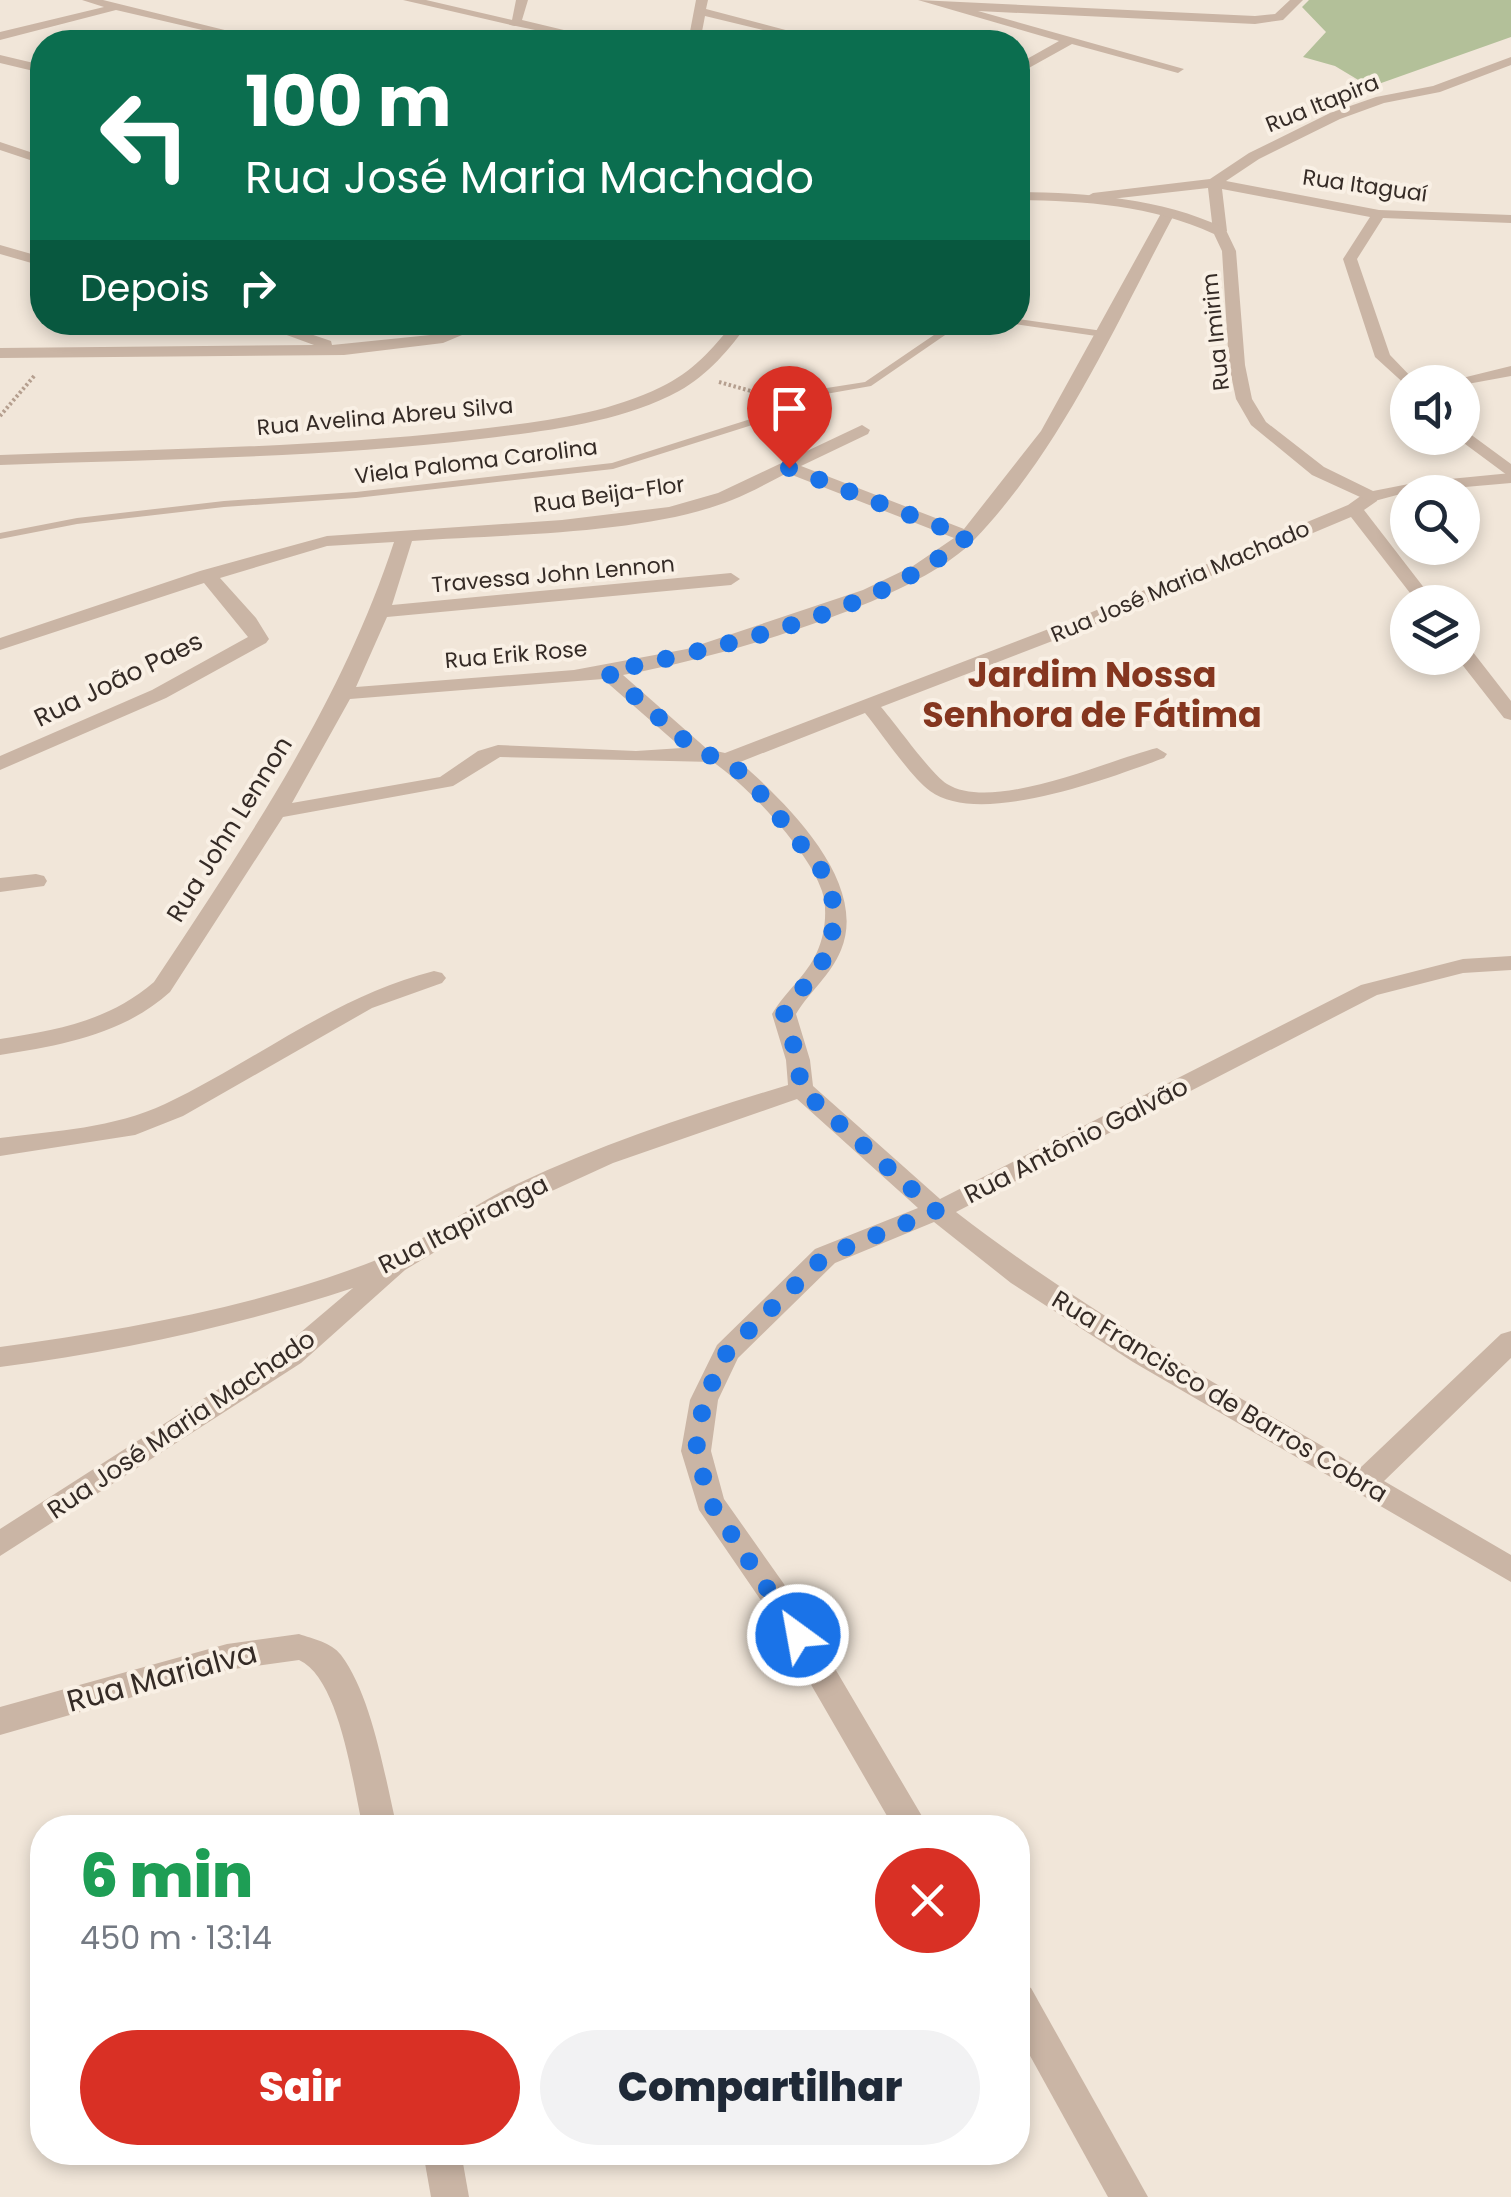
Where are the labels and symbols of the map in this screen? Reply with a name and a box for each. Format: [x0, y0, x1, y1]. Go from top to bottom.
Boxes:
street label: Rua Itapira [1261, 67, 1384, 140]
street label: Rua Itaguaí [1301, 161, 1429, 210]
street label: Rua Imirim [1194, 272, 1237, 392]
pin [747, 366, 832, 469]
street label: Rua Avelina Abreu Silva [256, 390, 514, 443]
street label: Viela Paloma Carolina [353, 431, 599, 492]
street label: Rua Beija-Flor [532, 469, 686, 520]
street label: Rua José Maria Machado [1046, 513, 1314, 650]
street label: Travessa John Lennon [430, 548, 676, 601]
street label: Rua João Paes [28, 623, 208, 735]
street label: Rua Erik Rose [444, 633, 589, 676]
district label: Jardim Nossa Senhora de Fátima [922, 650, 1262, 739]
street label: Rua John Lennon [158, 730, 301, 929]
street label: Rua Antônio Galvão [958, 1069, 1194, 1212]
street label: Rua Itapiranga [372, 1167, 554, 1282]
street label: Rua Francisco de Barros Cobra [1045, 1282, 1394, 1511]
street label: Rua José Maria Machado [40, 1322, 322, 1527]
position arrow [746, 1583, 850, 1687]
street label: Rua Marialva [62, 1630, 262, 1723]

